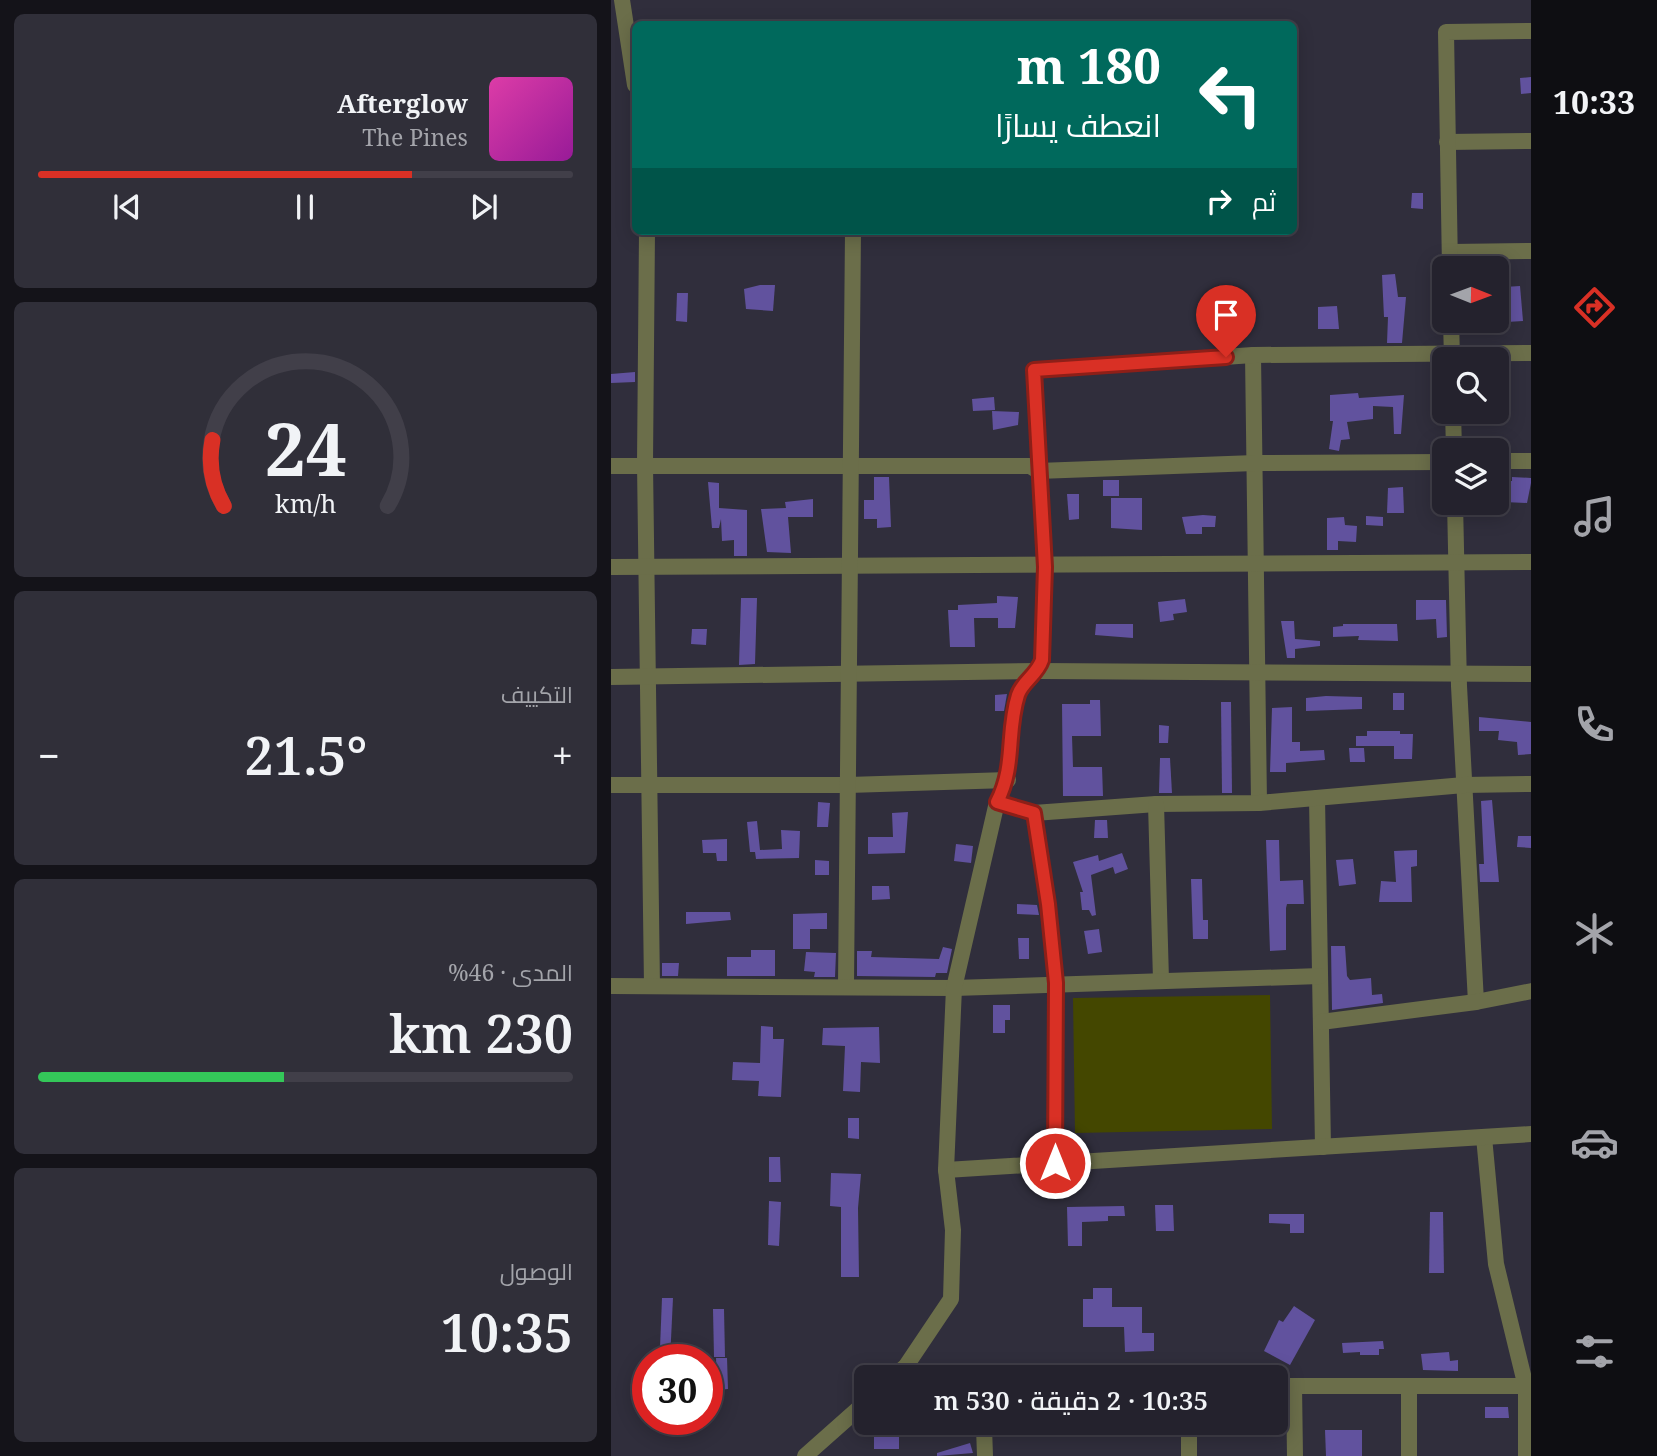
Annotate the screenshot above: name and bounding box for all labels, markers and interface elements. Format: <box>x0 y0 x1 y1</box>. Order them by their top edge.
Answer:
text: 180 m <box>1017 32 1161 98</box>
icon: left <box>1185 49 1276 140</box>
text: 10:33 <box>1553 80 1635 123</box>
text: Afterglow <box>337 85 468 121</box>
text: انعطف يسارًا <box>995 103 1161 146</box>
text: The Pines <box>362 121 468 153</box>
icon: right <box>1200 182 1238 220</box>
text: ثم <box>1252 183 1276 219</box>
icon: previous <box>108 188 146 226</box>
icon: pause <box>286 188 324 226</box>
icon: next <box>465 188 503 226</box>
north arrow <box>1432 256 1509 332</box>
map controls <box>1432 256 1509 515</box>
icon: directions <box>1570 283 1619 332</box>
pin <box>1196 285 1256 357</box>
icon: arrive <box>1207 296 1245 334</box>
button: search <box>1432 347 1509 424</box>
text: 24 <box>264 398 347 497</box>
button: layers <box>1432 438 1509 515</box>
text: km/h <box>275 485 336 519</box>
icon: music <box>1570 492 1619 541</box>
text: التكييف <box>501 678 573 710</box>
icon: phone <box>1570 700 1619 749</box>
text: 21.5° <box>244 719 367 790</box>
text: − <box>38 729 60 781</box>
text: + <box>552 729 573 781</box>
icon: climate <box>1570 909 1619 958</box>
text: المدى · 46% <box>448 956 573 988</box>
text: 230 km <box>389 997 573 1068</box>
icon: car <box>1570 1118 1619 1167</box>
position arrow <box>1018 1126 1092 1200</box>
text: الوصول <box>500 1255 573 1287</box>
text: 10:35 <box>440 1296 573 1367</box>
icon: filters <box>1570 1327 1619 1376</box>
speed limit sign: 30 <box>632 1344 723 1435</box>
text: 10:35 · 2 دقيقة · 530 m <box>934 1382 1208 1418</box>

